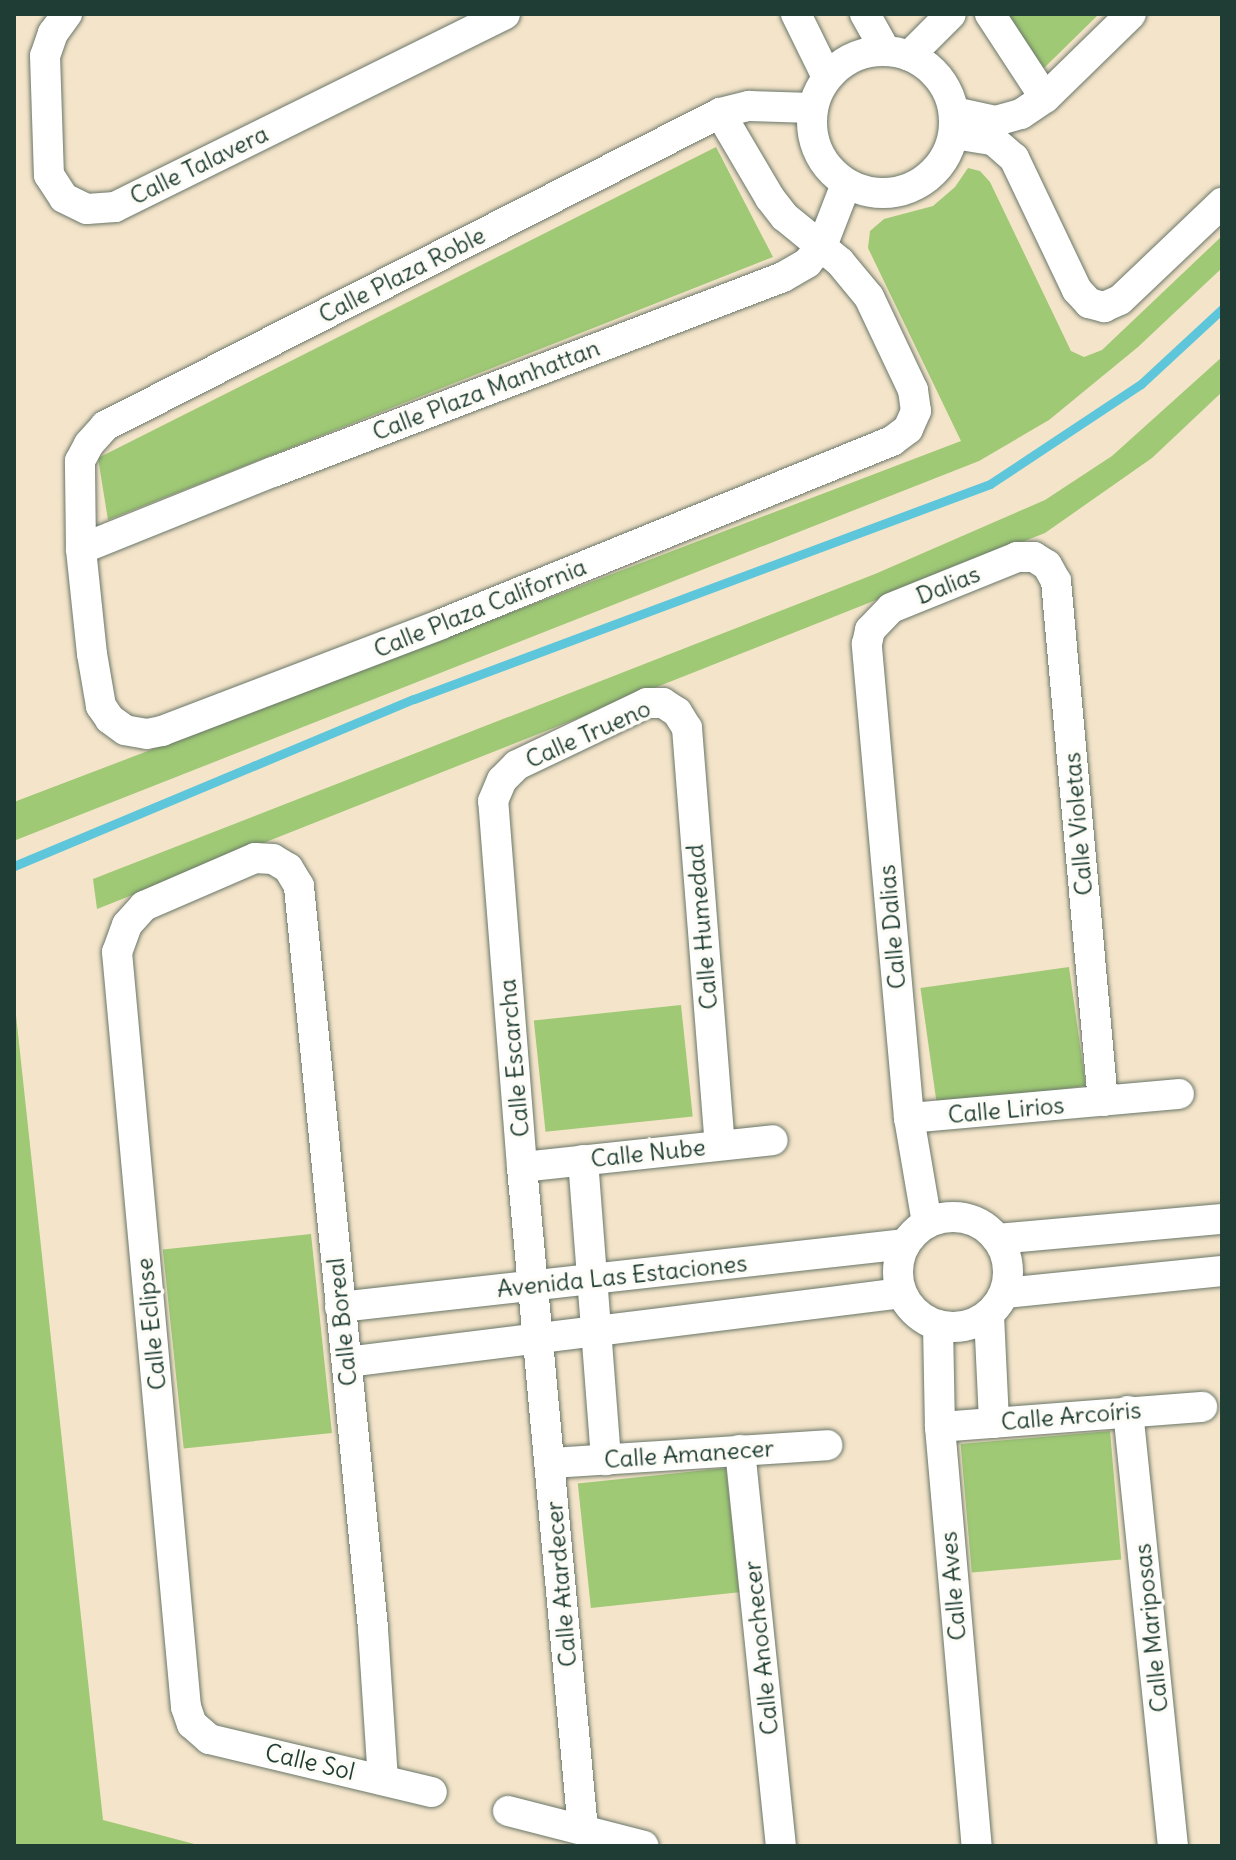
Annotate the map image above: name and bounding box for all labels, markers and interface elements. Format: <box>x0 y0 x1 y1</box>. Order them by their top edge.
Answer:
street label: Calle Talavera <box>125 119 273 211</box>
street label: Calle Plaza Roble <box>314 221 490 329</box>
street label: Calle Plaza Manhattan <box>368 333 604 447</box>
street label: Calle Plaza California <box>369 552 591 664</box>
street label: Dalias <box>912 559 984 611</box>
street label: Calle Trueno <box>521 694 655 774</box>
street label: Calle Violetas <box>1057 751 1099 897</box>
street label: Calle Humedad <box>680 843 724 1011</box>
street label: Calle Dalias <box>872 864 912 990</box>
street label: Calle Escarcha <box>493 978 535 1138</box>
street label: Calle Lirios <box>947 1091 1065 1129</box>
street label: Calle Nube <box>589 1133 707 1173</box>
street label: Avenida Las Estaciones <box>495 1249 749 1303</box>
street label: Calle Eclipse <box>130 1256 172 1392</box>
street label: Calle Boreal <box>321 1256 363 1388</box>
street label: Calle Arcoíris <box>1000 1396 1142 1436</box>
street label: Calle Amanecer <box>603 1434 775 1474</box>
street label: Calle Atardecer <box>539 1500 583 1668</box>
street label: Calle Aves <box>934 1530 972 1642</box>
street label: Calle Mariposas <box>1128 1542 1174 1714</box>
street label: Calle Anochecer <box>738 1559 784 1737</box>
street label: Calle Sol <box>262 1738 358 1786</box>

